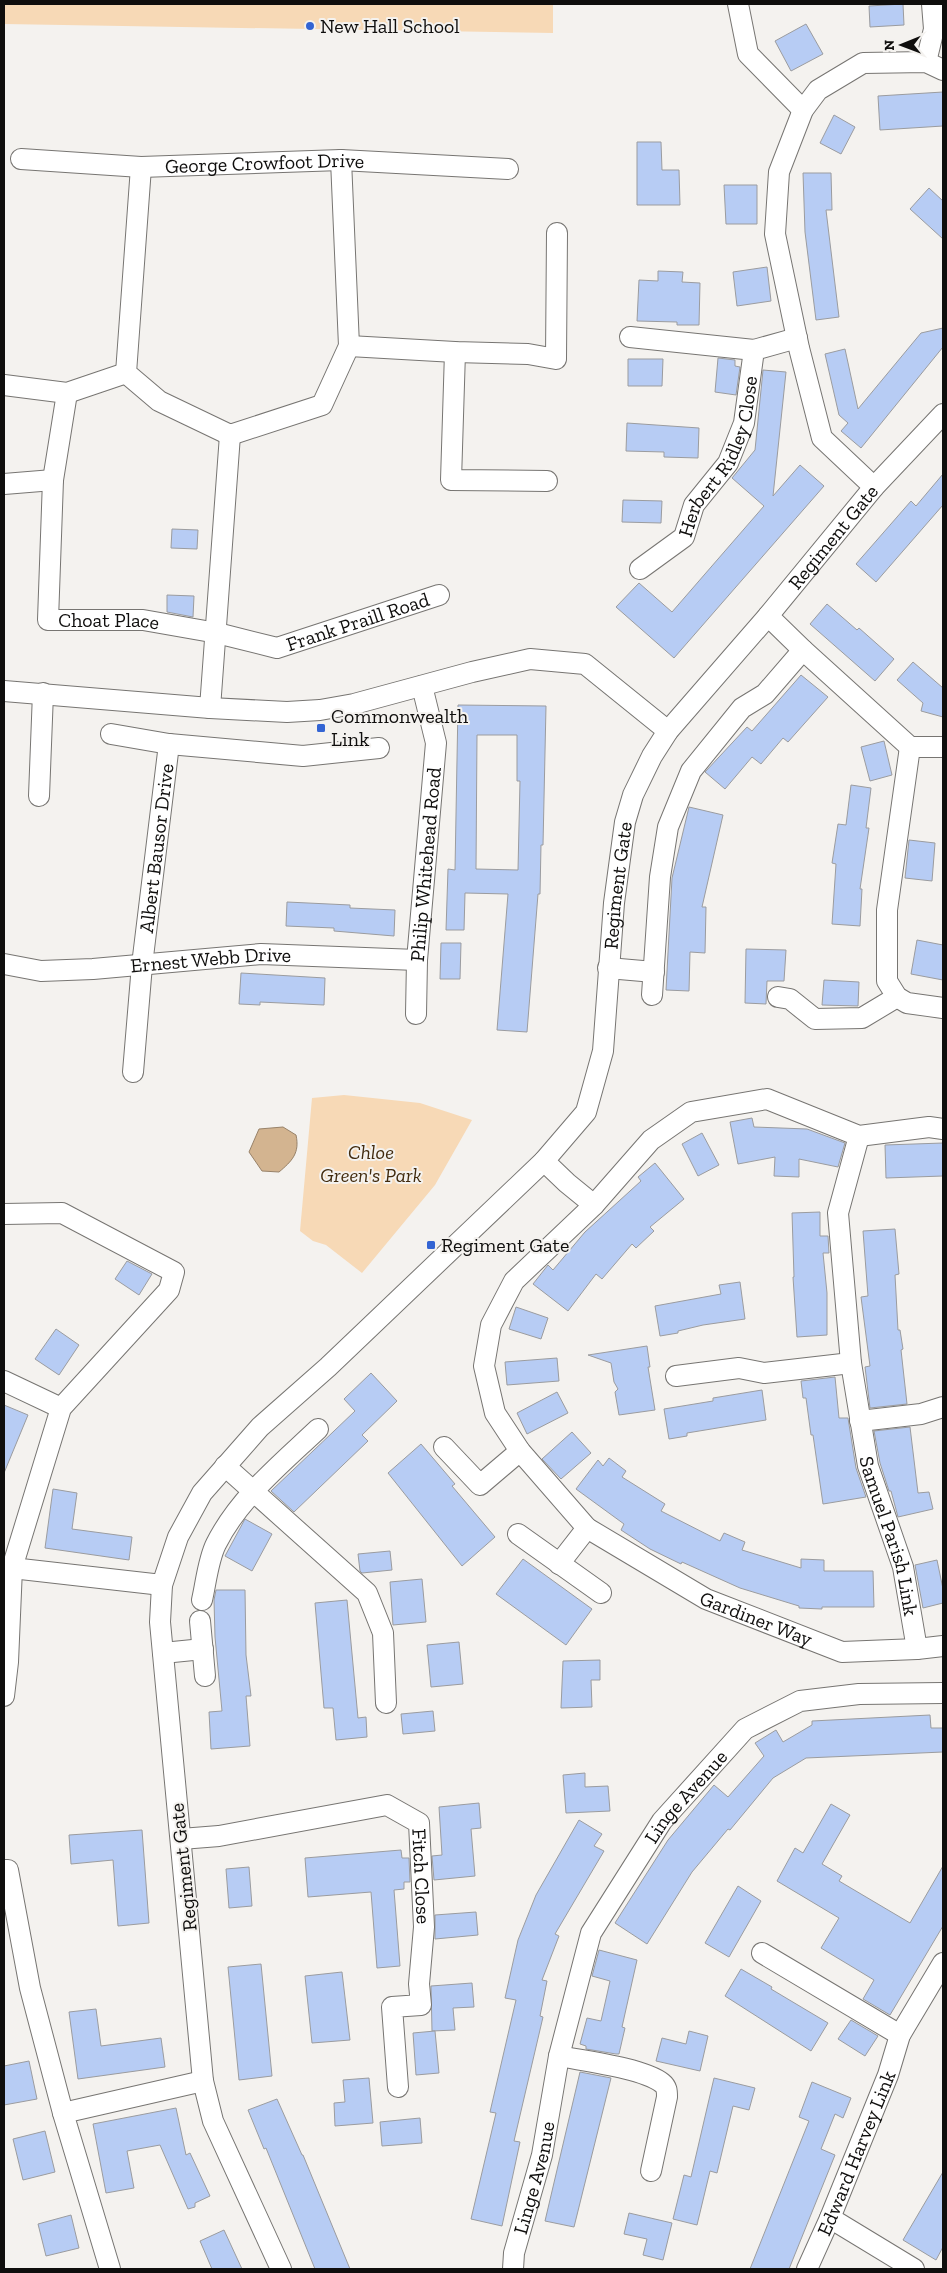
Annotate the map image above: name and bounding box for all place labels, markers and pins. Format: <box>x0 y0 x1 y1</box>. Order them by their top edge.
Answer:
place label: New Hall School <box>320 14 460 38</box>
marker: New Hall School <box>304 20 316 32</box>
place label: Commonwealth Link <box>331 704 469 751</box>
marker: Commonwealth Link <box>315 722 327 734</box>
place label: Regiment Gate <box>441 1233 569 1257</box>
marker: Regiment Gate <box>425 1239 437 1251</box>

